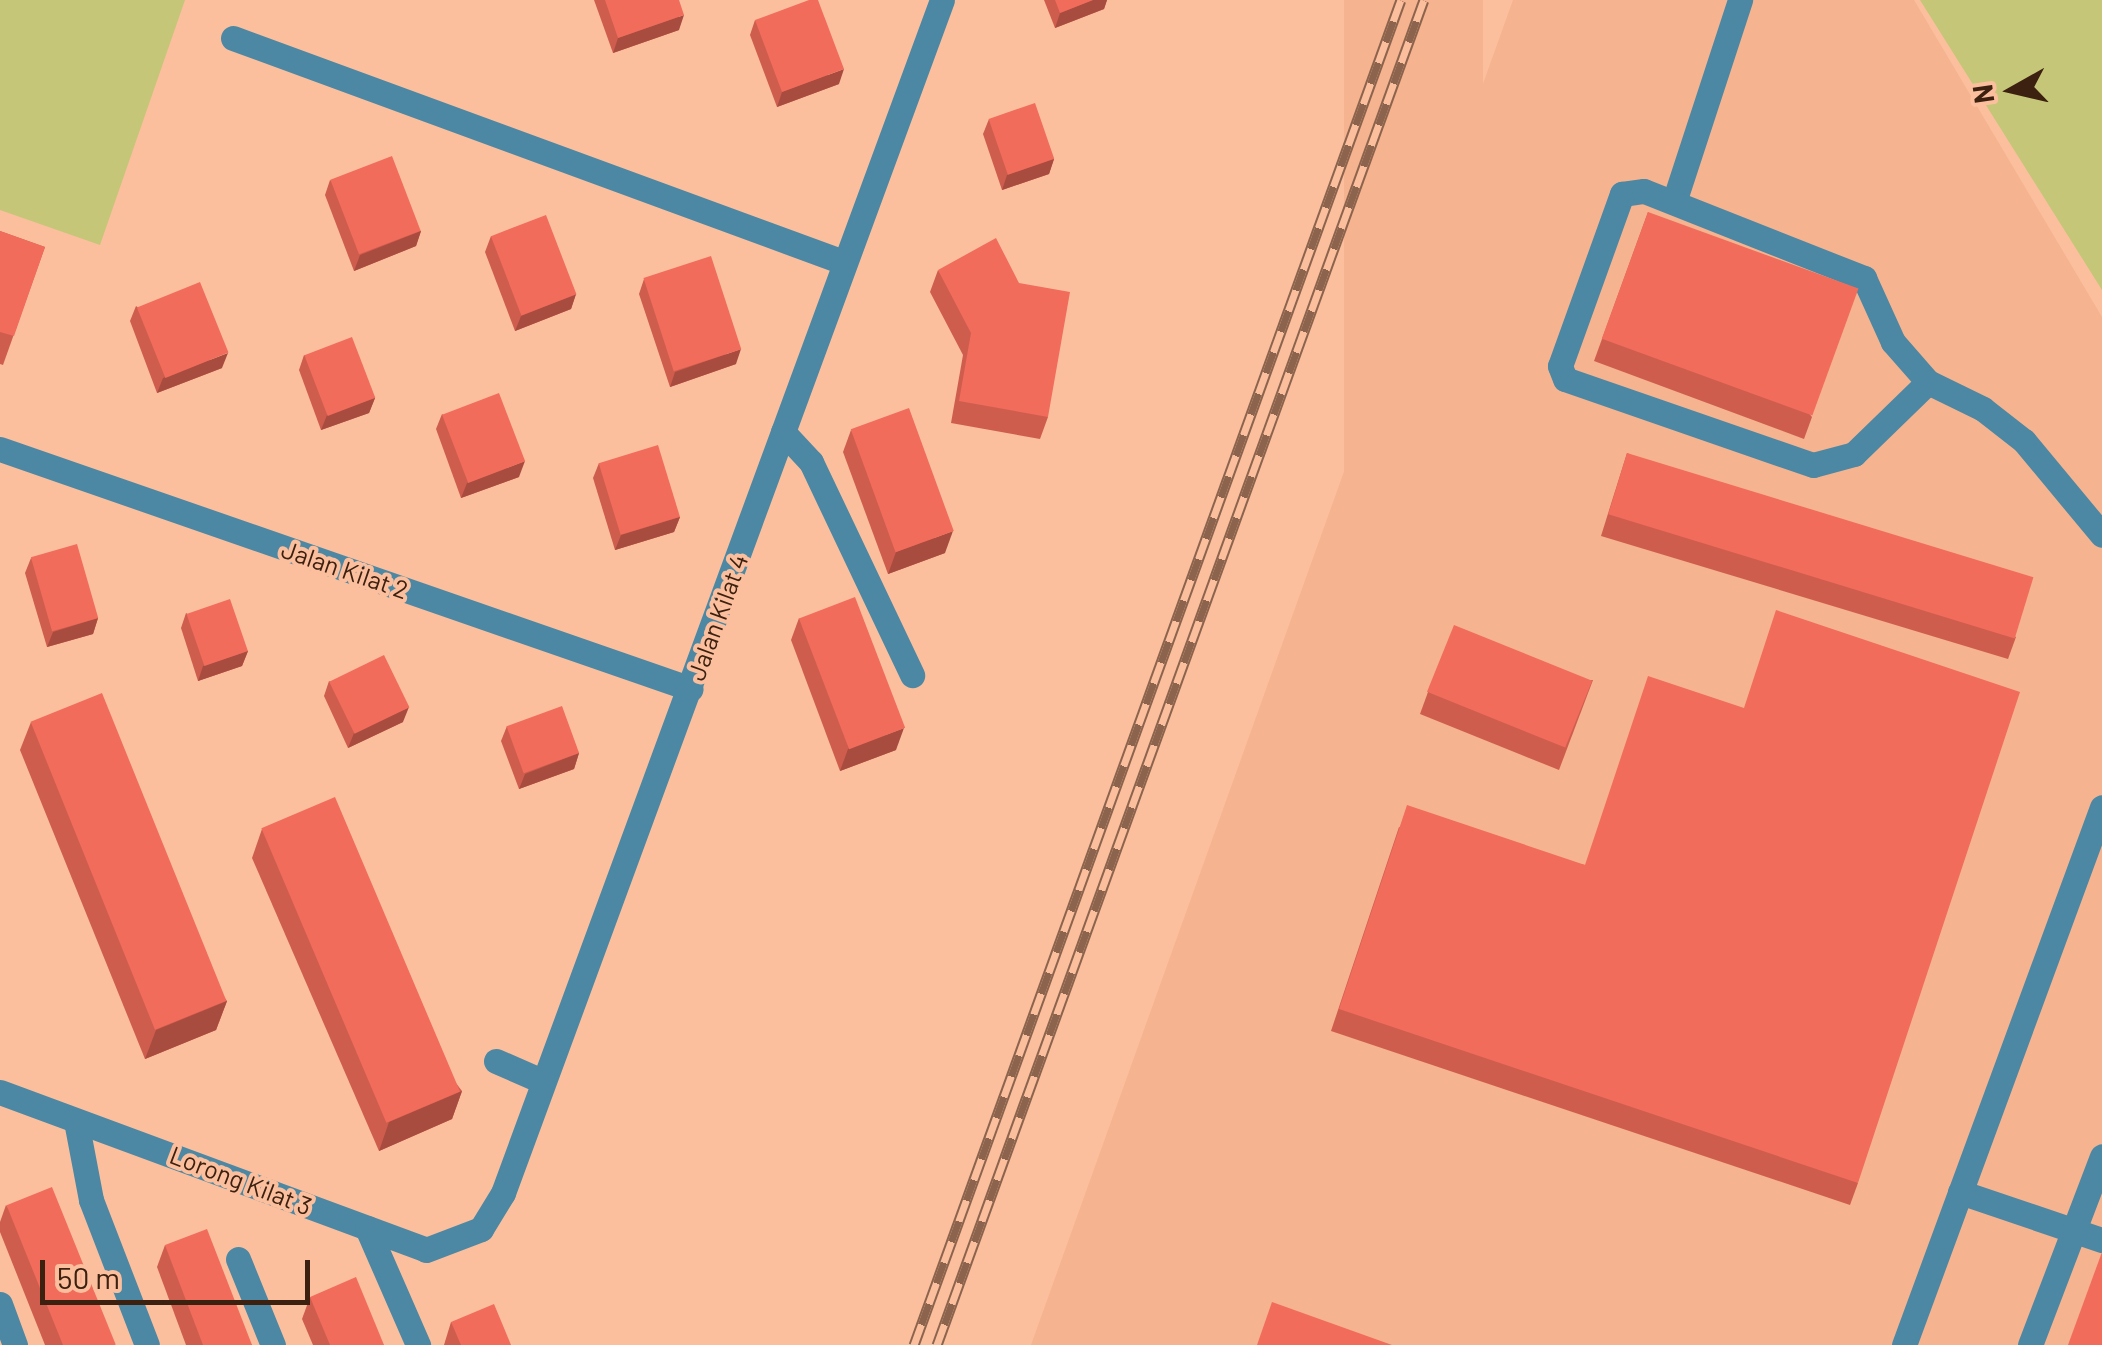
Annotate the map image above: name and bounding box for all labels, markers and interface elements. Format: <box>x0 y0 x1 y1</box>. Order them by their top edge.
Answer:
north arrow <box>1962 40 2062 140</box>
text: N <box>1964 83 2000 106</box>
street label: Jalan Kilat 2 <box>278 533 412 605</box>
street label: Jalan Kilat 4 <box>680 550 754 684</box>
street label: Lorong Kilat 3 <box>166 1139 316 1221</box>
scale bar <box>45 1240 315 1302</box>
text: 50 m <box>57 1259 120 1295</box>

